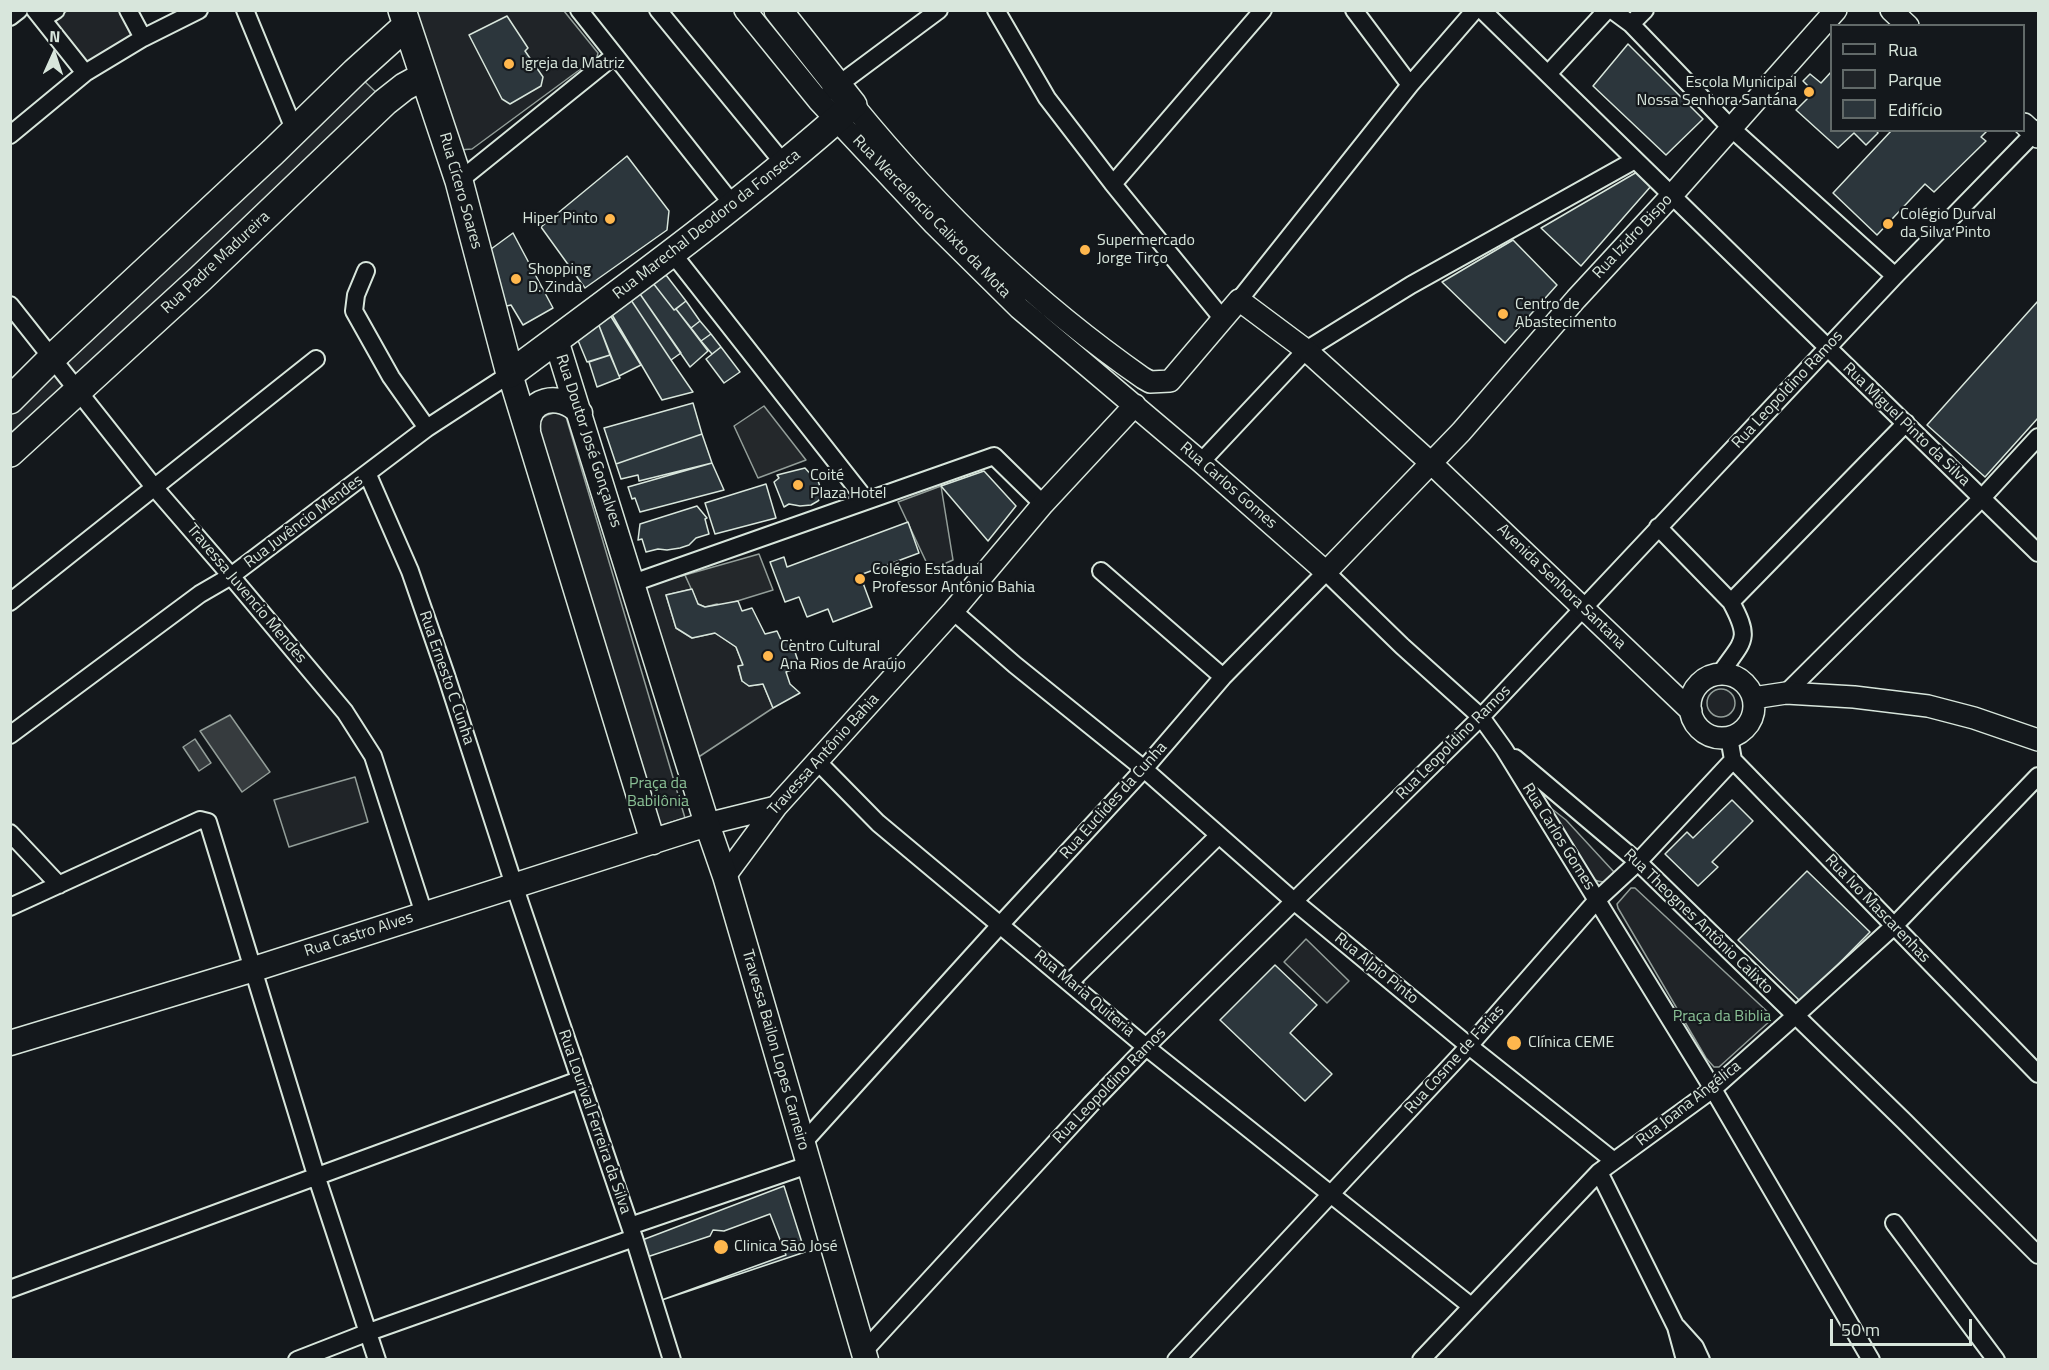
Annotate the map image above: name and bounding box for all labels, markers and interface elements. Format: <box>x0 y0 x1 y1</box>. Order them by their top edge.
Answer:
north arrow <box>24 24 84 84</box>
text: N <box>49 24 61 48</box>
legend <box>1830 24 2025 132</box>
text: Rua <box>1888 36 1918 63</box>
place label: Igreja da Matriz <box>521 54 625 74</box>
marker: Igreja da Matriz <box>502 57 516 71</box>
text: Parque <box>1888 66 1942 93</box>
place label: Escola Municipal Nossa Senhora Santana <box>1636 73 1797 111</box>
marker: Escola Municipal Nossa Senhora Santana <box>1802 85 1816 99</box>
text: Edifício <box>1888 96 1942 123</box>
street label: Rua Cícero Soares <box>434 130 486 252</box>
street label: Rua Wercelencio Calixto da Mota <box>848 132 1014 302</box>
street label: Rua Marechal Deodoro da Fonseca <box>610 146 804 304</box>
street label: Rua Izidro Bispo <box>1589 191 1677 283</box>
place label: Colégio Durval da Silva Pinto <box>1900 205 1996 243</box>
street label: Rua Padre Madureira <box>158 208 274 318</box>
place label: Hiper Pinto <box>523 209 598 229</box>
marker: Hiper Pinto <box>603 212 617 226</box>
marker: Colégio Durval da Silva Pinto <box>1881 217 1895 231</box>
place label: Supermercado Jorge Tirço <box>1097 231 1195 269</box>
marker: Supermercado Jorge Tirço <box>1078 243 1092 257</box>
place label: Shopping D. Zinda <box>528 260 591 298</box>
marker: Shopping D. Zinda <box>509 272 523 286</box>
place label: Centro de Abastecimento <box>1515 295 1617 333</box>
marker: Centro de Abastecimento <box>1496 307 1510 321</box>
street label: Rua Leopoldino Ramos <box>1728 327 1848 453</box>
street label: Rua Doutor José Gonçalves <box>551 352 625 530</box>
street label: Rua Miguel Pinto da Silva <box>1838 359 1974 491</box>
street label: Rua Carlos Gomes <box>1176 439 1280 533</box>
place label: Coité Plaza Hotel <box>810 466 887 504</box>
street label: Rua Juvêncio Mendes <box>241 471 367 573</box>
marker: Coité Plaza Hotel <box>791 478 805 492</box>
street label: Travessa Juvencio Mendes <box>182 520 310 668</box>
street label: Avenida Senhora Santana <box>1493 520 1629 654</box>
place label: Colégio Estadual Professor Antônio Bahia <box>872 560 1035 598</box>
marker: Colégio Estadual Professor Antônio Bahia <box>853 572 867 586</box>
street label: Rua Ernesto C Cunha <box>414 609 478 747</box>
place label: Centro Cultural Ana Rios de Araújo <box>780 637 906 675</box>
marker: Centro Cultural Ana Rios de Araújo <box>761 649 775 663</box>
street label: Rua Leopoldino Ramos <box>1393 682 1515 804</box>
street label: Travessa Antônio Bahia <box>764 690 884 820</box>
street label: Rua Euclides da Cunha <box>1056 738 1172 864</box>
park label: Praça da Babilônia <box>627 774 689 812</box>
street label: Rua Carlos Gomes <box>1517 780 1599 894</box>
street label: Rua Theognes Antônio Calixto <box>1619 845 1777 999</box>
street label: Rua Ivo Mascarenhas <box>1820 851 1934 967</box>
street label: Rua Castro Alves <box>302 908 416 962</box>
street label: Rua Alpio Pinto <box>1330 929 1422 1009</box>
street label: Rua Maria Quiteria <box>1030 946 1138 1042</box>
street label: Travessa Bailon Lopes Carneiro <box>737 947 813 1153</box>
street label: Rua Cosme de Farias <box>1401 1002 1509 1118</box>
park label: Praça da Biblia <box>1673 1007 1771 1027</box>
street label: Rua Leopoldino Ramos <box>1050 1024 1170 1148</box>
street label: Rua Lourival Ferreira da Silva <box>553 1027 635 1217</box>
place label: Clínica CEME <box>1528 1033 1614 1053</box>
marker: Clínica CEME <box>1505 1034 1523 1052</box>
street label: Rua Joana Angélica <box>1633 1057 1745 1151</box>
place label: Clinica São José <box>734 1237 838 1257</box>
marker: Clinica São José <box>712 1238 730 1256</box>
scale bar <box>1833 1307 1976 1345</box>
text: 50 m <box>1841 1316 1880 1343</box>

